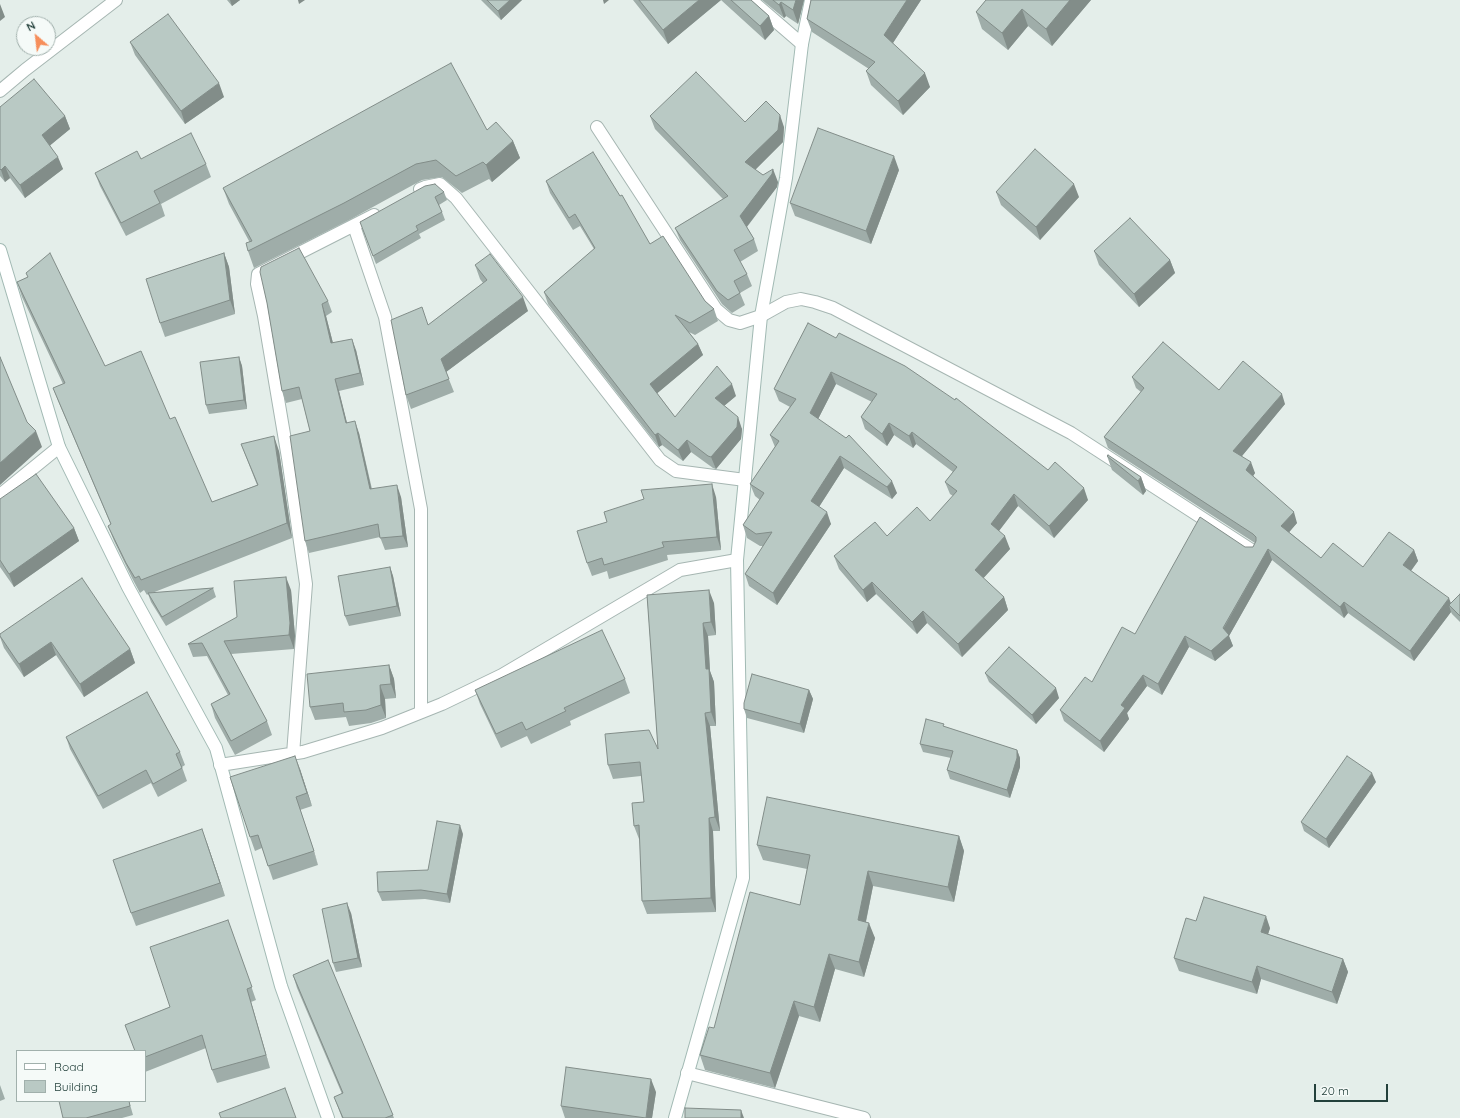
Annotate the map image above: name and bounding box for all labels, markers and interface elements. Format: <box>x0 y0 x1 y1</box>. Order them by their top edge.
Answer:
north arrow <box>16 16 56 56</box>
text: N <box>24 18 38 34</box>
legend <box>16 1050 146 1102</box>
text: Road <box>54 1059 84 1074</box>
scale bar <box>1316 1076 1390 1102</box>
text: Building <box>54 1079 98 1094</box>
text: 20 m <box>1321 1083 1349 1098</box>

